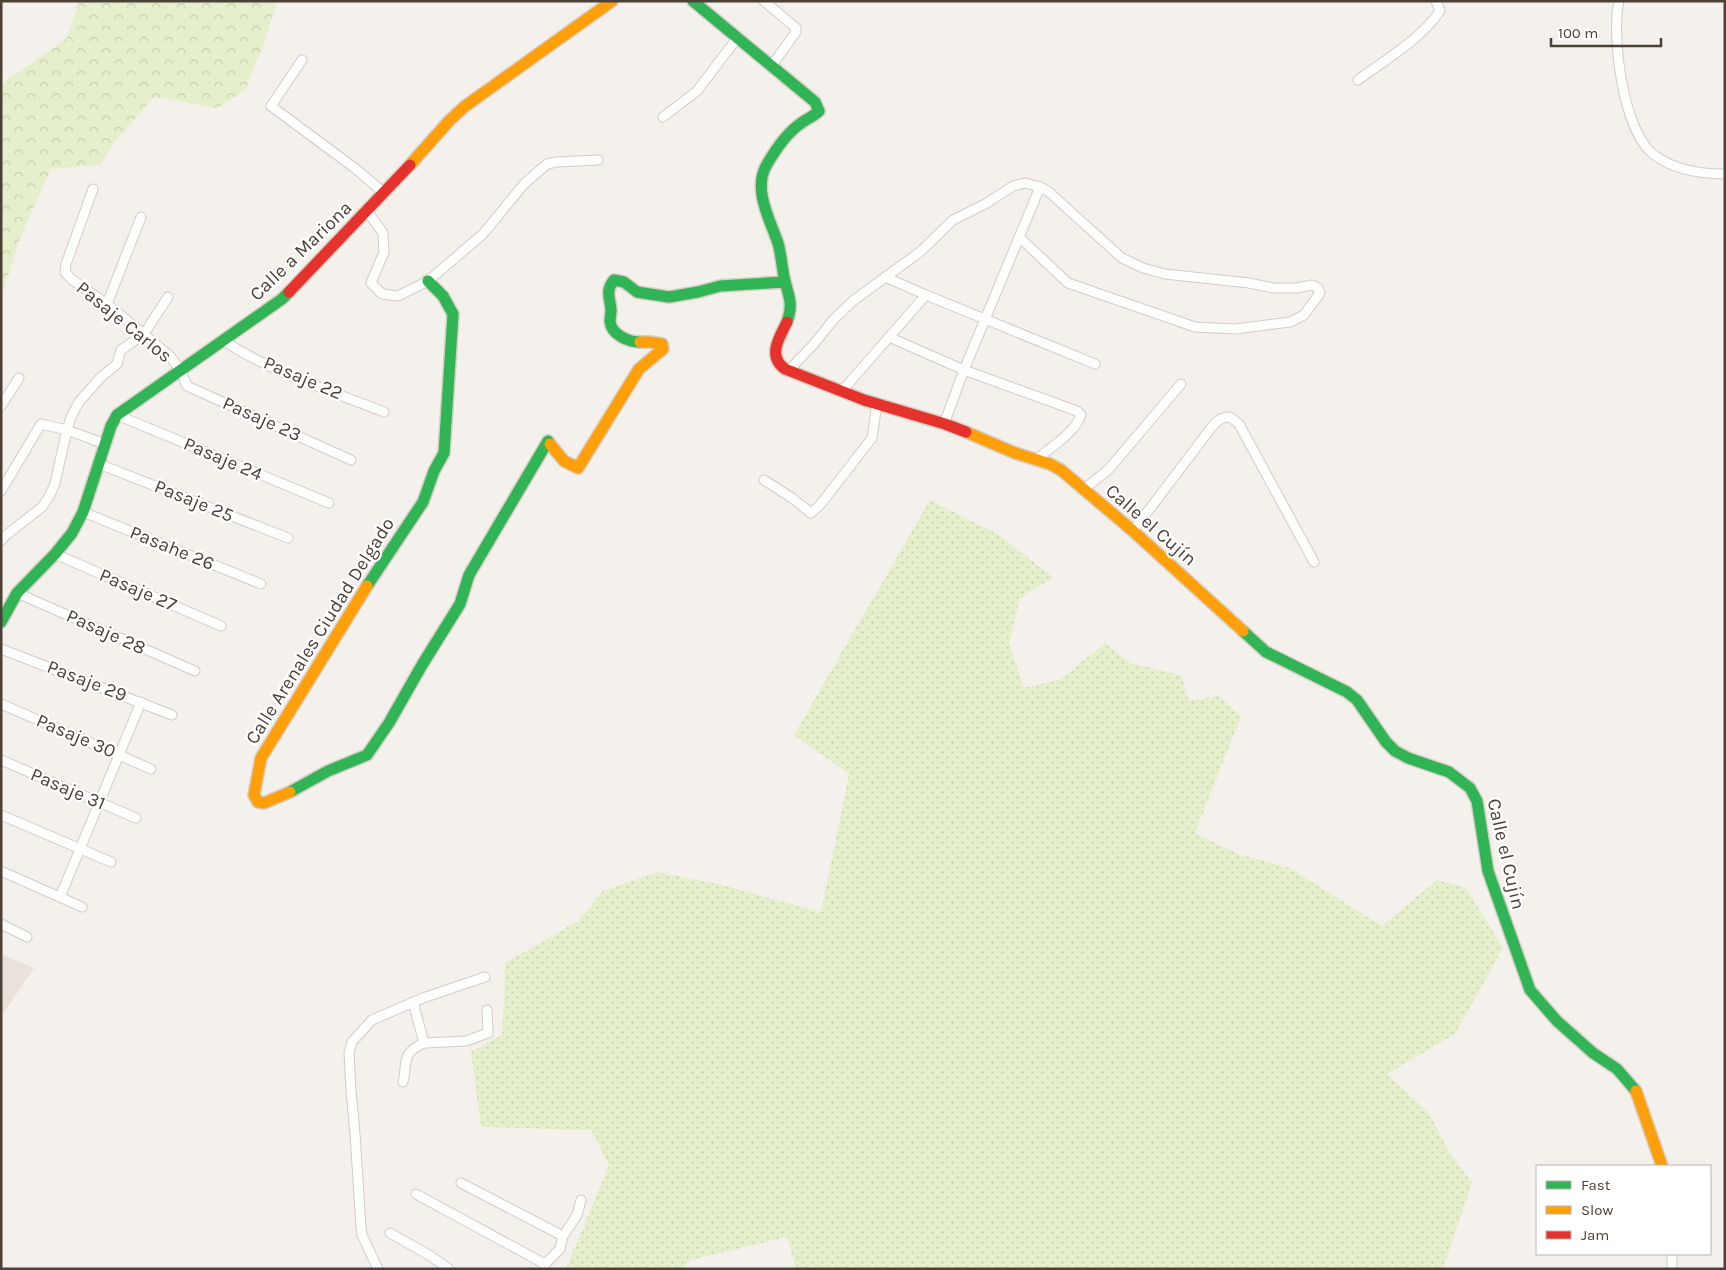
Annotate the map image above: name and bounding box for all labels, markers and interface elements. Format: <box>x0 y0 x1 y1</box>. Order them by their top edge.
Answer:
scale bar <box>1551 15 1661 47</box>
text: 100 m <box>1558 24 1598 42</box>
street label: Calle a Mariona <box>245 197 357 305</box>
street label: Pasaje Carlos <box>72 277 176 367</box>
street label: Pasaje 22 <box>260 352 346 404</box>
street label: Pasaje 23 <box>219 392 305 446</box>
street label: Pasaje 24 <box>180 433 266 486</box>
street label: Pasaje 25 <box>151 475 237 527</box>
street label: Calle el Cujín <box>1101 480 1201 570</box>
street label: Calle Arenales Ciudad Delgado <box>241 514 399 748</box>
street label: Pasahe 26 <box>127 521 217 575</box>
street label: Pasaje 27 <box>96 564 180 616</box>
street label: Pasaje 28 <box>63 605 149 659</box>
street label: Pasaje 29 <box>44 656 130 706</box>
street label: Pasaje 30 <box>33 709 119 763</box>
street label: Pasaje 31 <box>27 763 109 815</box>
street label: Calle el Cujín <box>1483 797 1529 911</box>
legend <box>1536 1165 1711 1255</box>
text: Fast <box>1581 1176 1611 1194</box>
text: Slow <box>1581 1201 1613 1219</box>
text: Jam <box>1581 1226 1609 1244</box>

